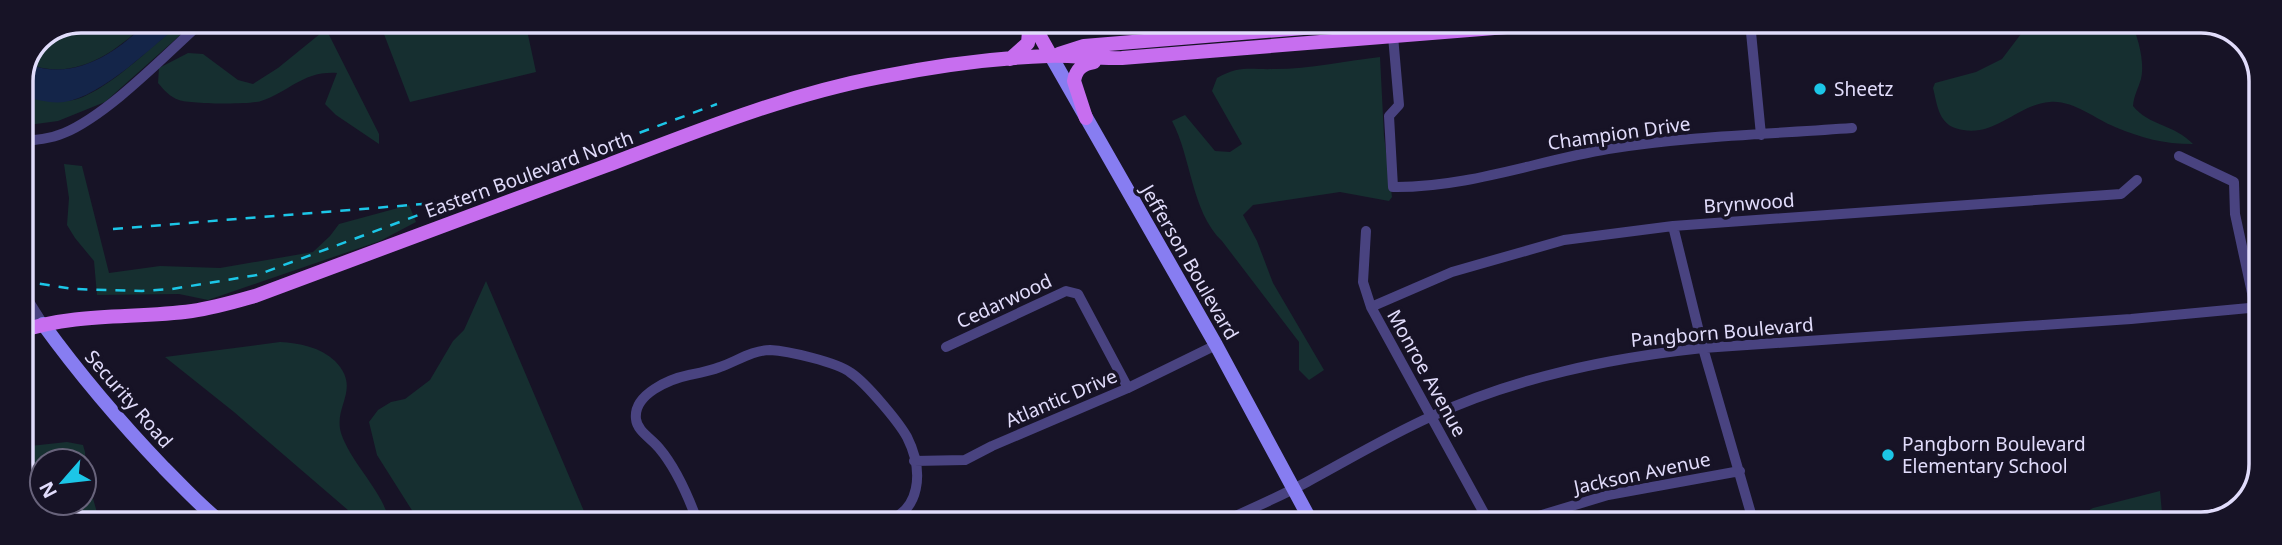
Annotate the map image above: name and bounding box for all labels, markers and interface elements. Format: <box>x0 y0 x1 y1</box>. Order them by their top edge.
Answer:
place label: Sheetz <box>1834 76 1893 102</box>
marker: Sheetz <box>1812 81 1828 97</box>
street label: Champion Drive <box>1546 110 1692 156</box>
street label: Eastern Boulevard North <box>421 124 637 224</box>
street label: Jefferson Boulevard <box>1134 178 1245 344</box>
street label: Brynwood <box>1703 187 1795 219</box>
street label: Cedarwood <box>952 268 1056 334</box>
street label: Monroe Avenue <box>1381 305 1473 441</box>
street label: Pangborn Boulevard <box>1629 311 1815 353</box>
street label: Security Road <box>79 344 179 454</box>
street label: Atlantic Drive <box>1001 363 1121 433</box>
place label: Pangborn Boulevard Elementary School <box>1902 431 2086 479</box>
street label: Jackson Avenue <box>1569 446 1713 501</box>
north arrow <box>28 447 98 517</box>
marker: Pangborn Boulevard Elementary School <box>1880 447 1896 463</box>
text: N <box>33 477 63 503</box>

